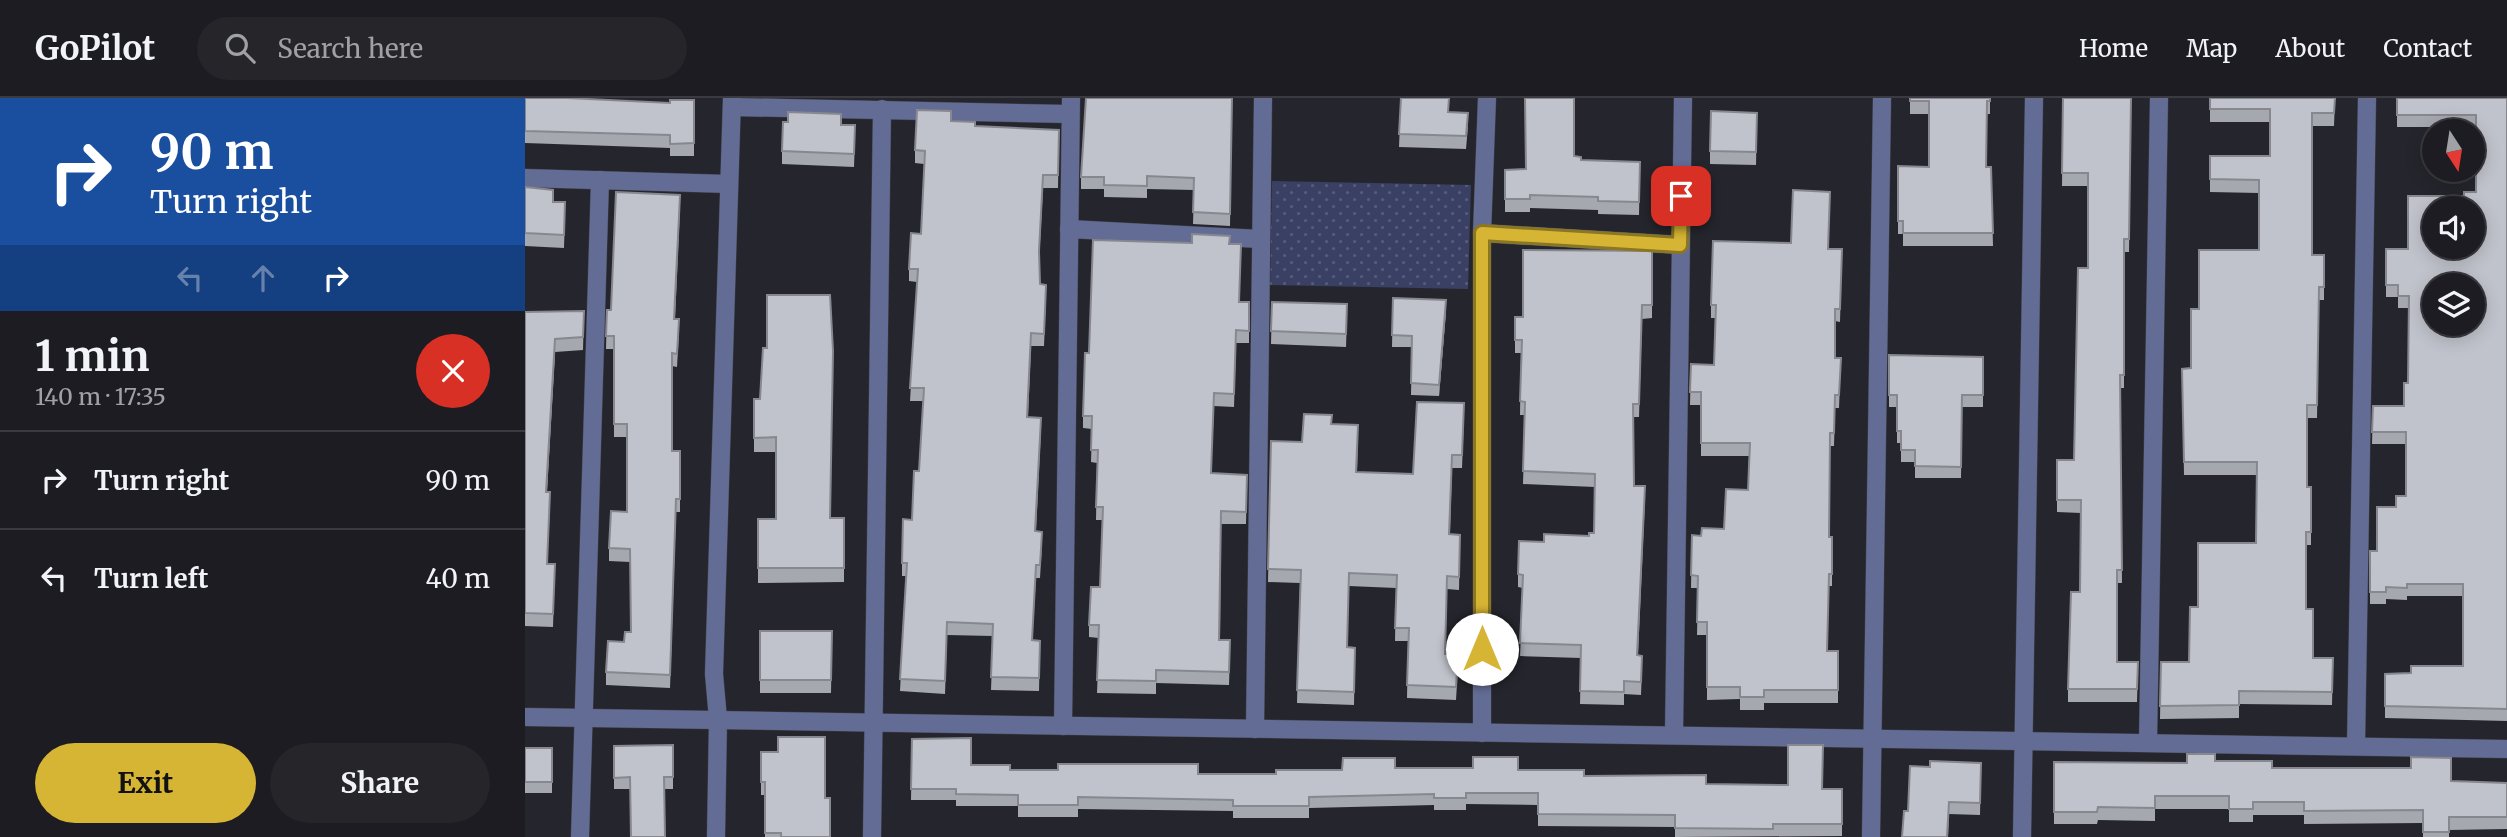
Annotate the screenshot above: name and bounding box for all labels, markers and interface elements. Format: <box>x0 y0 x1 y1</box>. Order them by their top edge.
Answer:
search box <box>197 17 687 80</box>
text: GoPilot <box>35 28 155 69</box>
icon: search <box>221 29 259 67</box>
text: Search here <box>277 32 423 65</box>
text: Home <box>2079 33 2148 64</box>
text: Map <box>2186 33 2237 64</box>
text: About <box>2275 33 2345 64</box>
text: Contact <box>2383 33 2472 64</box>
north arrow <box>2422 119 2485 182</box>
map controls <box>2422 119 2485 336</box>
text: 90 m <box>150 121 274 182</box>
icon: right <box>35 126 126 217</box>
pin <box>1651 166 1711 226</box>
icon: arrive <box>1662 177 1700 215</box>
text: Turn right <box>150 182 312 222</box>
button: sound <box>2422 196 2485 259</box>
icon: left <box>171 259 209 297</box>
icon: ahead <box>244 259 282 297</box>
icon: right <box>317 259 355 297</box>
button: layers <box>2422 273 2485 336</box>
text: 1 min <box>35 330 149 382</box>
button: close <box>416 334 490 408</box>
text: 140 m · 17:35 <box>35 382 166 411</box>
icon: right <box>35 461 73 499</box>
text: Turn right <box>94 464 229 497</box>
text: 90 m <box>426 464 490 497</box>
icon: left <box>35 559 73 597</box>
text: Turn left <box>94 562 208 595</box>
text: 40 m <box>426 562 490 595</box>
position arrow <box>1445 612 1519 686</box>
button: Exit <box>35 743 256 823</box>
button: Share <box>270 743 490 823</box>

